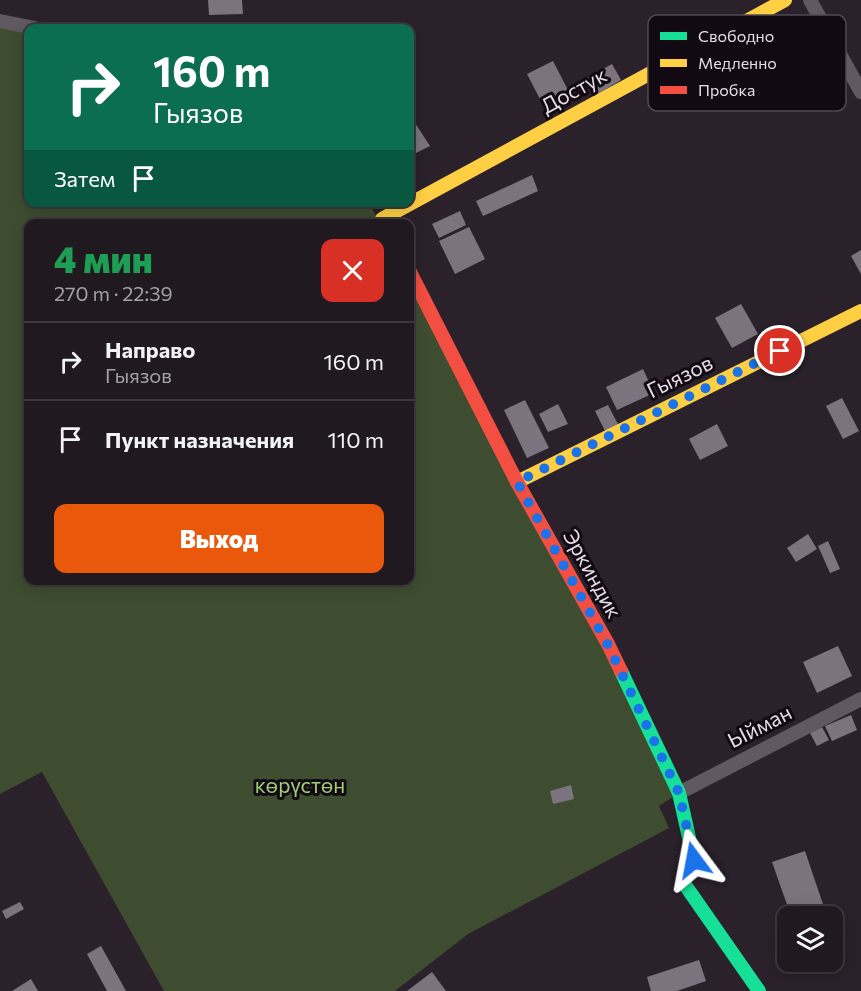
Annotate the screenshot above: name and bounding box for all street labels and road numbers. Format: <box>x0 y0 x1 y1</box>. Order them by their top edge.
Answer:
street label: Достук <box>536 61 611 118</box>
street label: Гыязов <box>642 349 716 402</box>
street label: Эркиндик <box>559 525 628 622</box>
street label: Ыйман <box>723 699 796 752</box>

